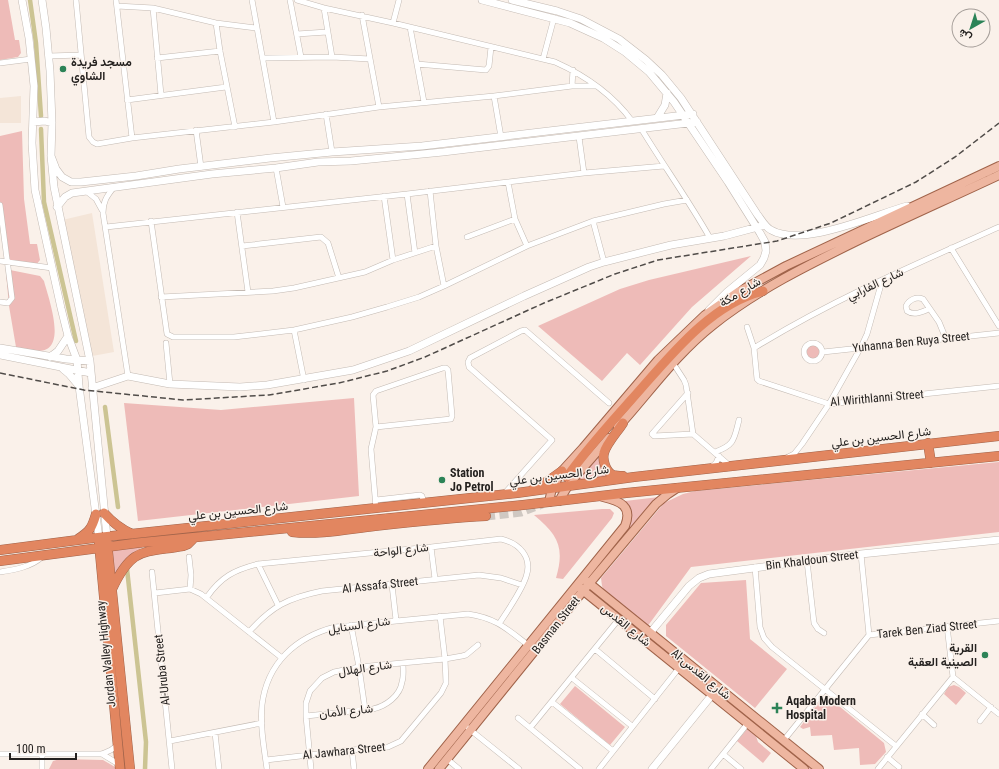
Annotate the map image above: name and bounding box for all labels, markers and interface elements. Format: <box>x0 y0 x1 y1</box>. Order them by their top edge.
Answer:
north arrow <box>951 8 991 48</box>
text: ش <box>956 26 974 45</box>
place label: مسجد فريدة الشاوي <box>71 55 132 86</box>
marker: مسجد فريدة الشاوي <box>58 64 68 74</box>
street label: شارع الفارابي <box>845 265 907 306</box>
street label: شارع مكة <box>717 274 764 311</box>
street label: Yuhanna Ben Ruya Street <box>852 329 971 355</box>
street label: Al Wirithlanni Street <box>830 387 925 409</box>
street label: شارع الحسين بن علي <box>830 424 932 453</box>
street label: شارع الحسين بن علي <box>508 462 610 491</box>
place label: Station Jo Petrol <box>450 466 494 494</box>
marker: Station Jo Petrol <box>437 475 447 485</box>
street label: شارع الحسين بن علي <box>187 499 289 526</box>
street label: شارع الواحة <box>373 540 430 562</box>
street label: Bin Khaldoun Street <box>765 547 860 573</box>
street label: Al Assafa Street <box>341 574 419 596</box>
street label: Basman Street <box>529 593 583 657</box>
street label: Jordan Valley Highway <box>93 600 119 708</box>
street label: شارع القدس <box>597 601 654 651</box>
street label: شارع السنايل <box>327 614 391 638</box>
street label: Tarek Ben Ziad Street <box>876 617 978 641</box>
street label: Al-Uruba Street <box>151 633 173 706</box>
place label: القرية الصينية العقبة <box>908 641 977 669</box>
street label: Al-شارع القدس <box>667 646 734 704</box>
marker: القرية الصينية العقبة <box>980 650 990 660</box>
street label: شارع الهلال <box>337 657 393 681</box>
place label: Aqaba Modern Hospital <box>786 694 856 722</box>
street label: شارع الأمان <box>318 701 374 723</box>
marker: Aqaba Modern Hospital <box>771 702 783 714</box>
scale bar <box>10 735 76 761</box>
street label: Al Jawhara Street <box>302 740 387 762</box>
text: 100 m <box>16 742 46 756</box>

